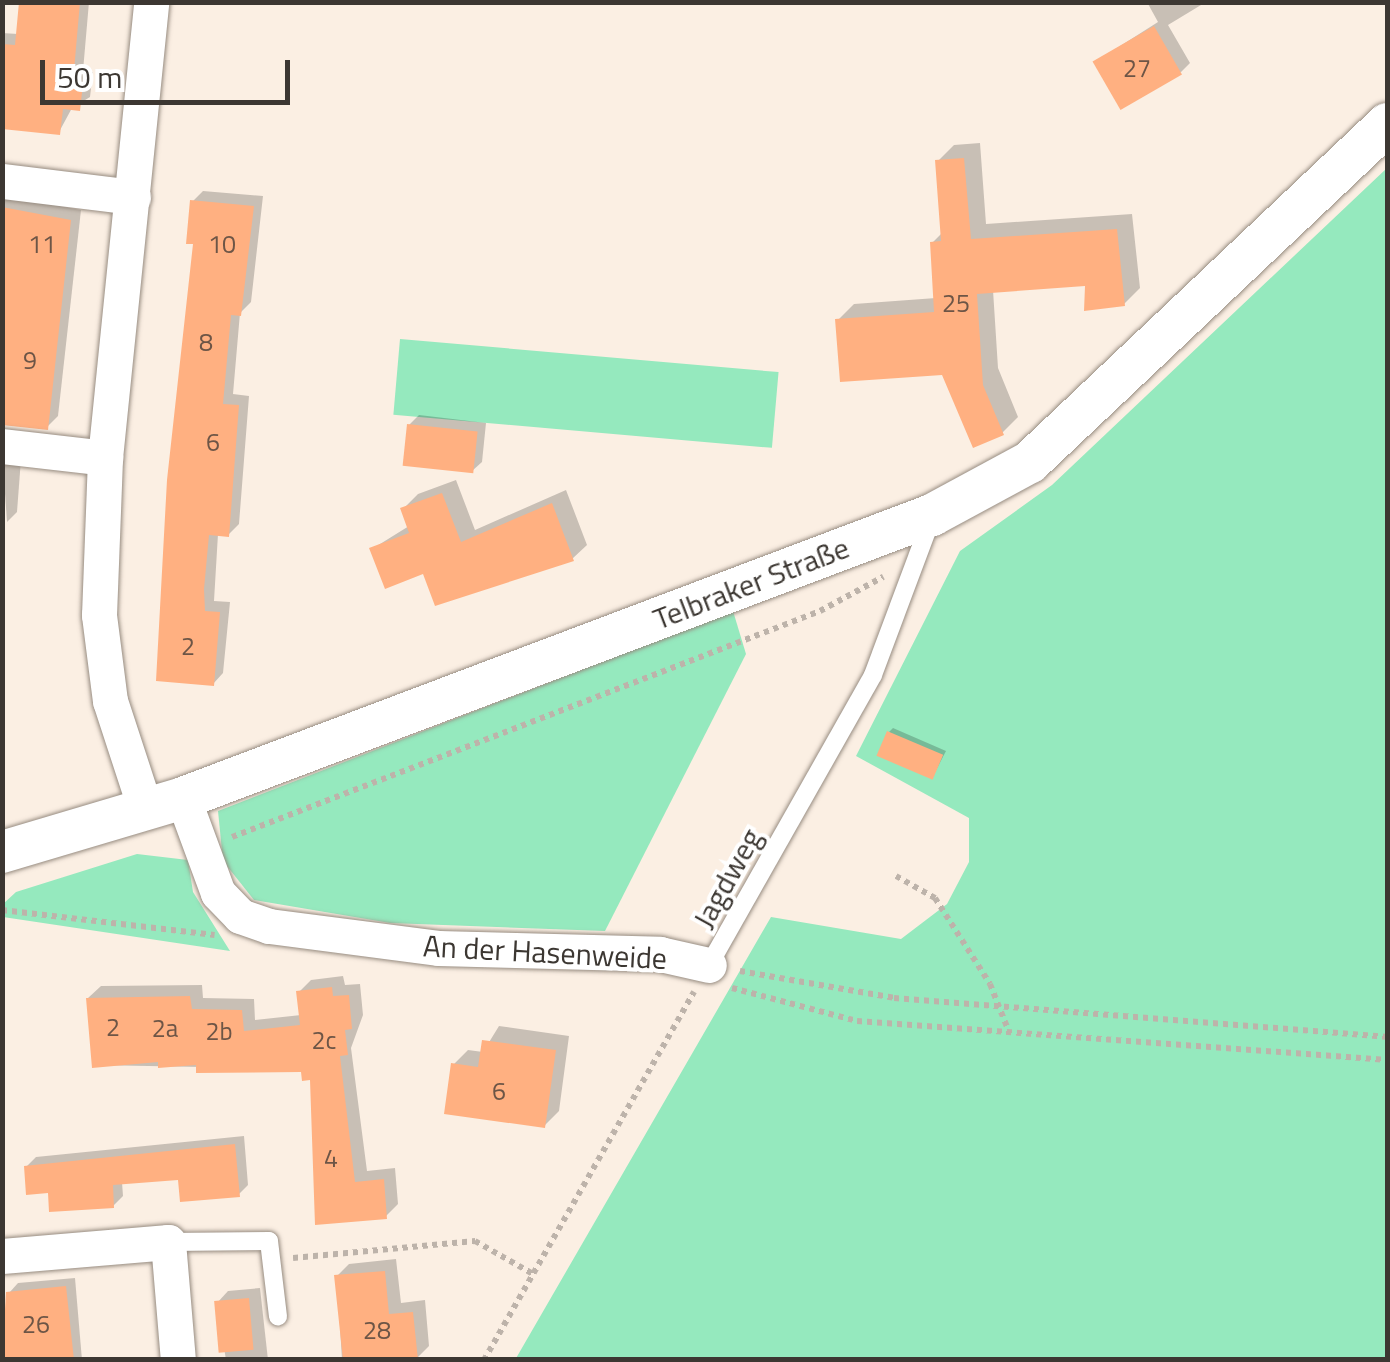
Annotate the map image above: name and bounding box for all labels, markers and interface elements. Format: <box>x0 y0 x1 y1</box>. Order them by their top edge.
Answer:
scale bar <box>45 40 295 102</box>
house number: 27 <box>1123 53 1151 83</box>
text: 50 m <box>57 54 122 100</box>
house number: 11 <box>28 229 56 259</box>
house number: 10 <box>208 229 236 259</box>
house number: 25 <box>942 288 970 318</box>
house number: 8 <box>199 327 213 357</box>
house number: 9 <box>23 345 37 375</box>
house number: 6 <box>206 427 220 457</box>
street label: Telbraker Straße <box>648 529 854 637</box>
house number: 2 <box>181 631 195 661</box>
street label: Jagdweg <box>685 822 769 934</box>
street label: An der Hasenweide <box>422 928 668 976</box>
house number: 2 <box>106 1012 120 1042</box>
house number: 2a <box>152 1013 178 1043</box>
house number: 2b <box>205 1016 233 1046</box>
house number: 2c <box>312 1025 336 1055</box>
house number: 6 <box>492 1076 506 1106</box>
house number: 4 <box>324 1143 338 1173</box>
house number: 26 <box>22 1309 50 1339</box>
house number: 28 <box>363 1315 391 1345</box>

